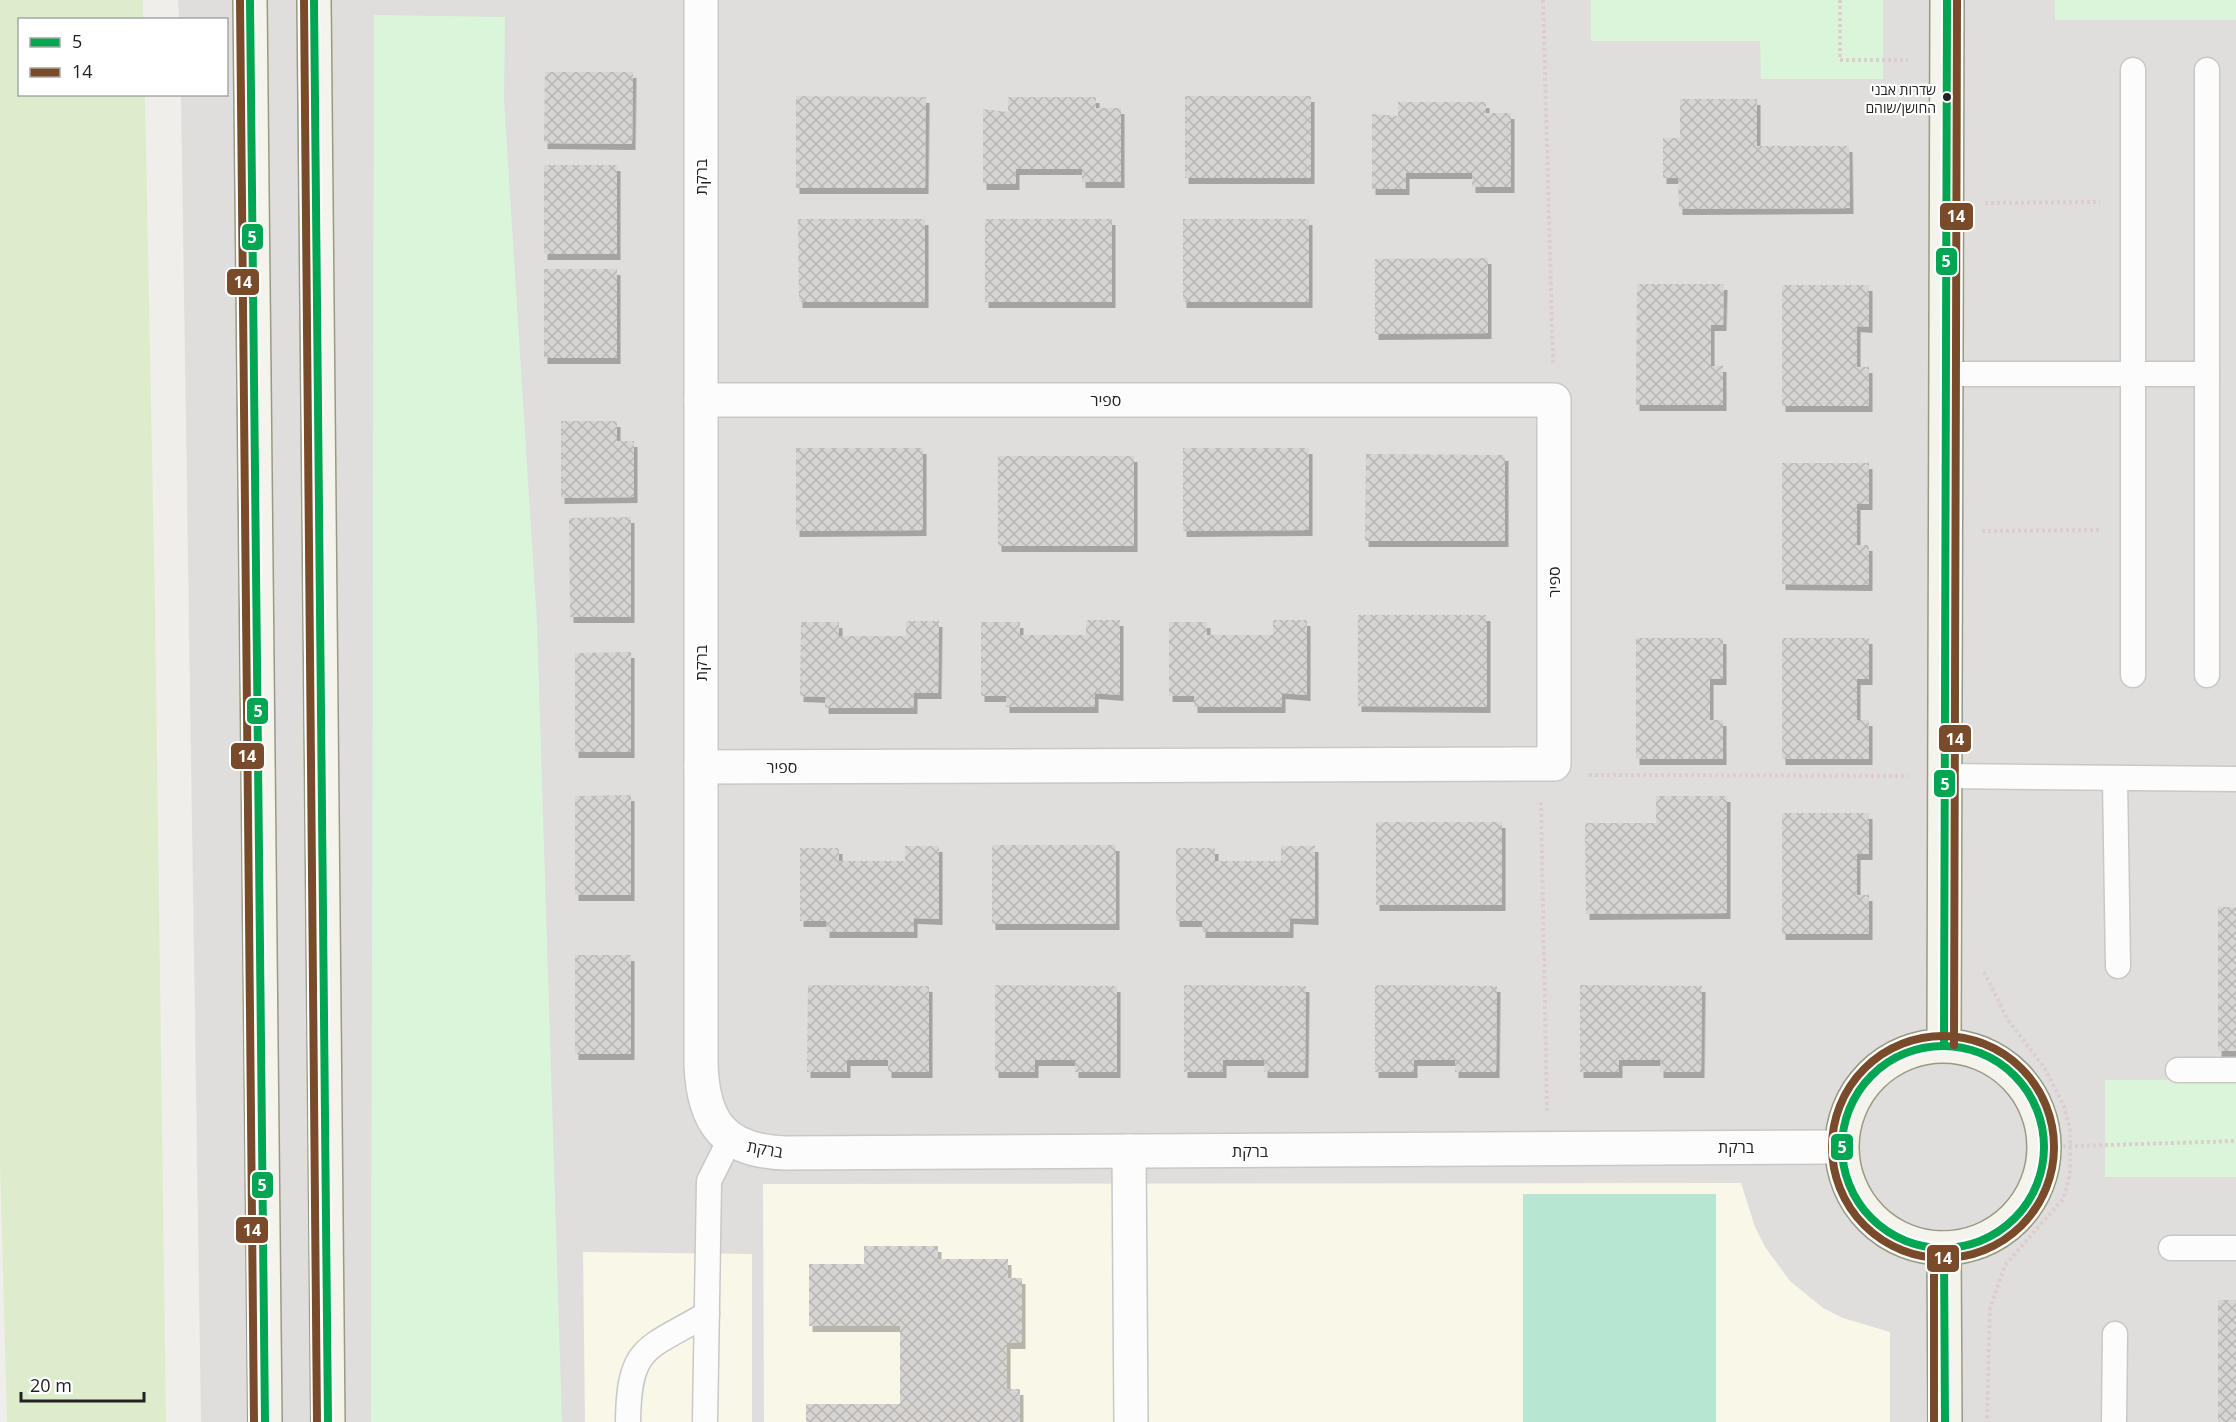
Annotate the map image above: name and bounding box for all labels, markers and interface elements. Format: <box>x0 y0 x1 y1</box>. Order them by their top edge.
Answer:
legend <box>18 18 228 96</box>
text: 5 <box>72 29 82 53</box>
text: 14 <box>72 59 93 83</box>
place label: שדרות אבני החושן/שוהם <box>1865 80 1936 117</box>
marker: שדרות אבני החושן/שוהם <box>1941 91 1953 103</box>
street label: ברקת <box>690 158 712 195</box>
line badge: 14 <box>1939 202 1974 231</box>
text: 14 <box>1947 205 1965 227</box>
line badge: 5 <box>241 223 264 251</box>
text: 5 <box>247 226 257 248</box>
line badge: 5 <box>1935 247 1958 276</box>
text: 5 <box>1941 250 1951 272</box>
line badge: 14 <box>226 268 260 296</box>
text: 14 <box>234 271 252 293</box>
street label: ספיר <box>1091 389 1121 411</box>
street label: ספיר <box>1543 567 1565 597</box>
street label: ברקת <box>690 644 712 681</box>
line badge: 5 <box>246 697 269 725</box>
text: 5 <box>253 700 263 722</box>
line badge: 14 <box>1938 724 1972 753</box>
text: 14 <box>1946 728 1964 750</box>
line badge: 14 <box>230 742 265 770</box>
text: 14 <box>238 745 256 767</box>
street label: ספיר <box>767 756 797 778</box>
line badge: 5 <box>1933 769 1956 798</box>
text: 5 <box>1940 773 1950 795</box>
line badge: 5 <box>1830 1133 1854 1161</box>
street label: ברקת <box>745 1135 785 1163</box>
street label: ברקת <box>1718 1136 1755 1158</box>
text: 5 <box>1837 1136 1847 1158</box>
street label: ברקת <box>1232 1140 1269 1162</box>
line badge: 5 <box>251 1171 274 1199</box>
text: 5 <box>257 1174 267 1196</box>
line badge: 14 <box>235 1216 269 1244</box>
text: 14 <box>243 1219 261 1241</box>
line badge: 14 <box>1926 1244 1960 1273</box>
text: 14 <box>1934 1247 1952 1269</box>
scale bar <box>21 1365 144 1403</box>
text: 20 m <box>30 1373 72 1397</box>

